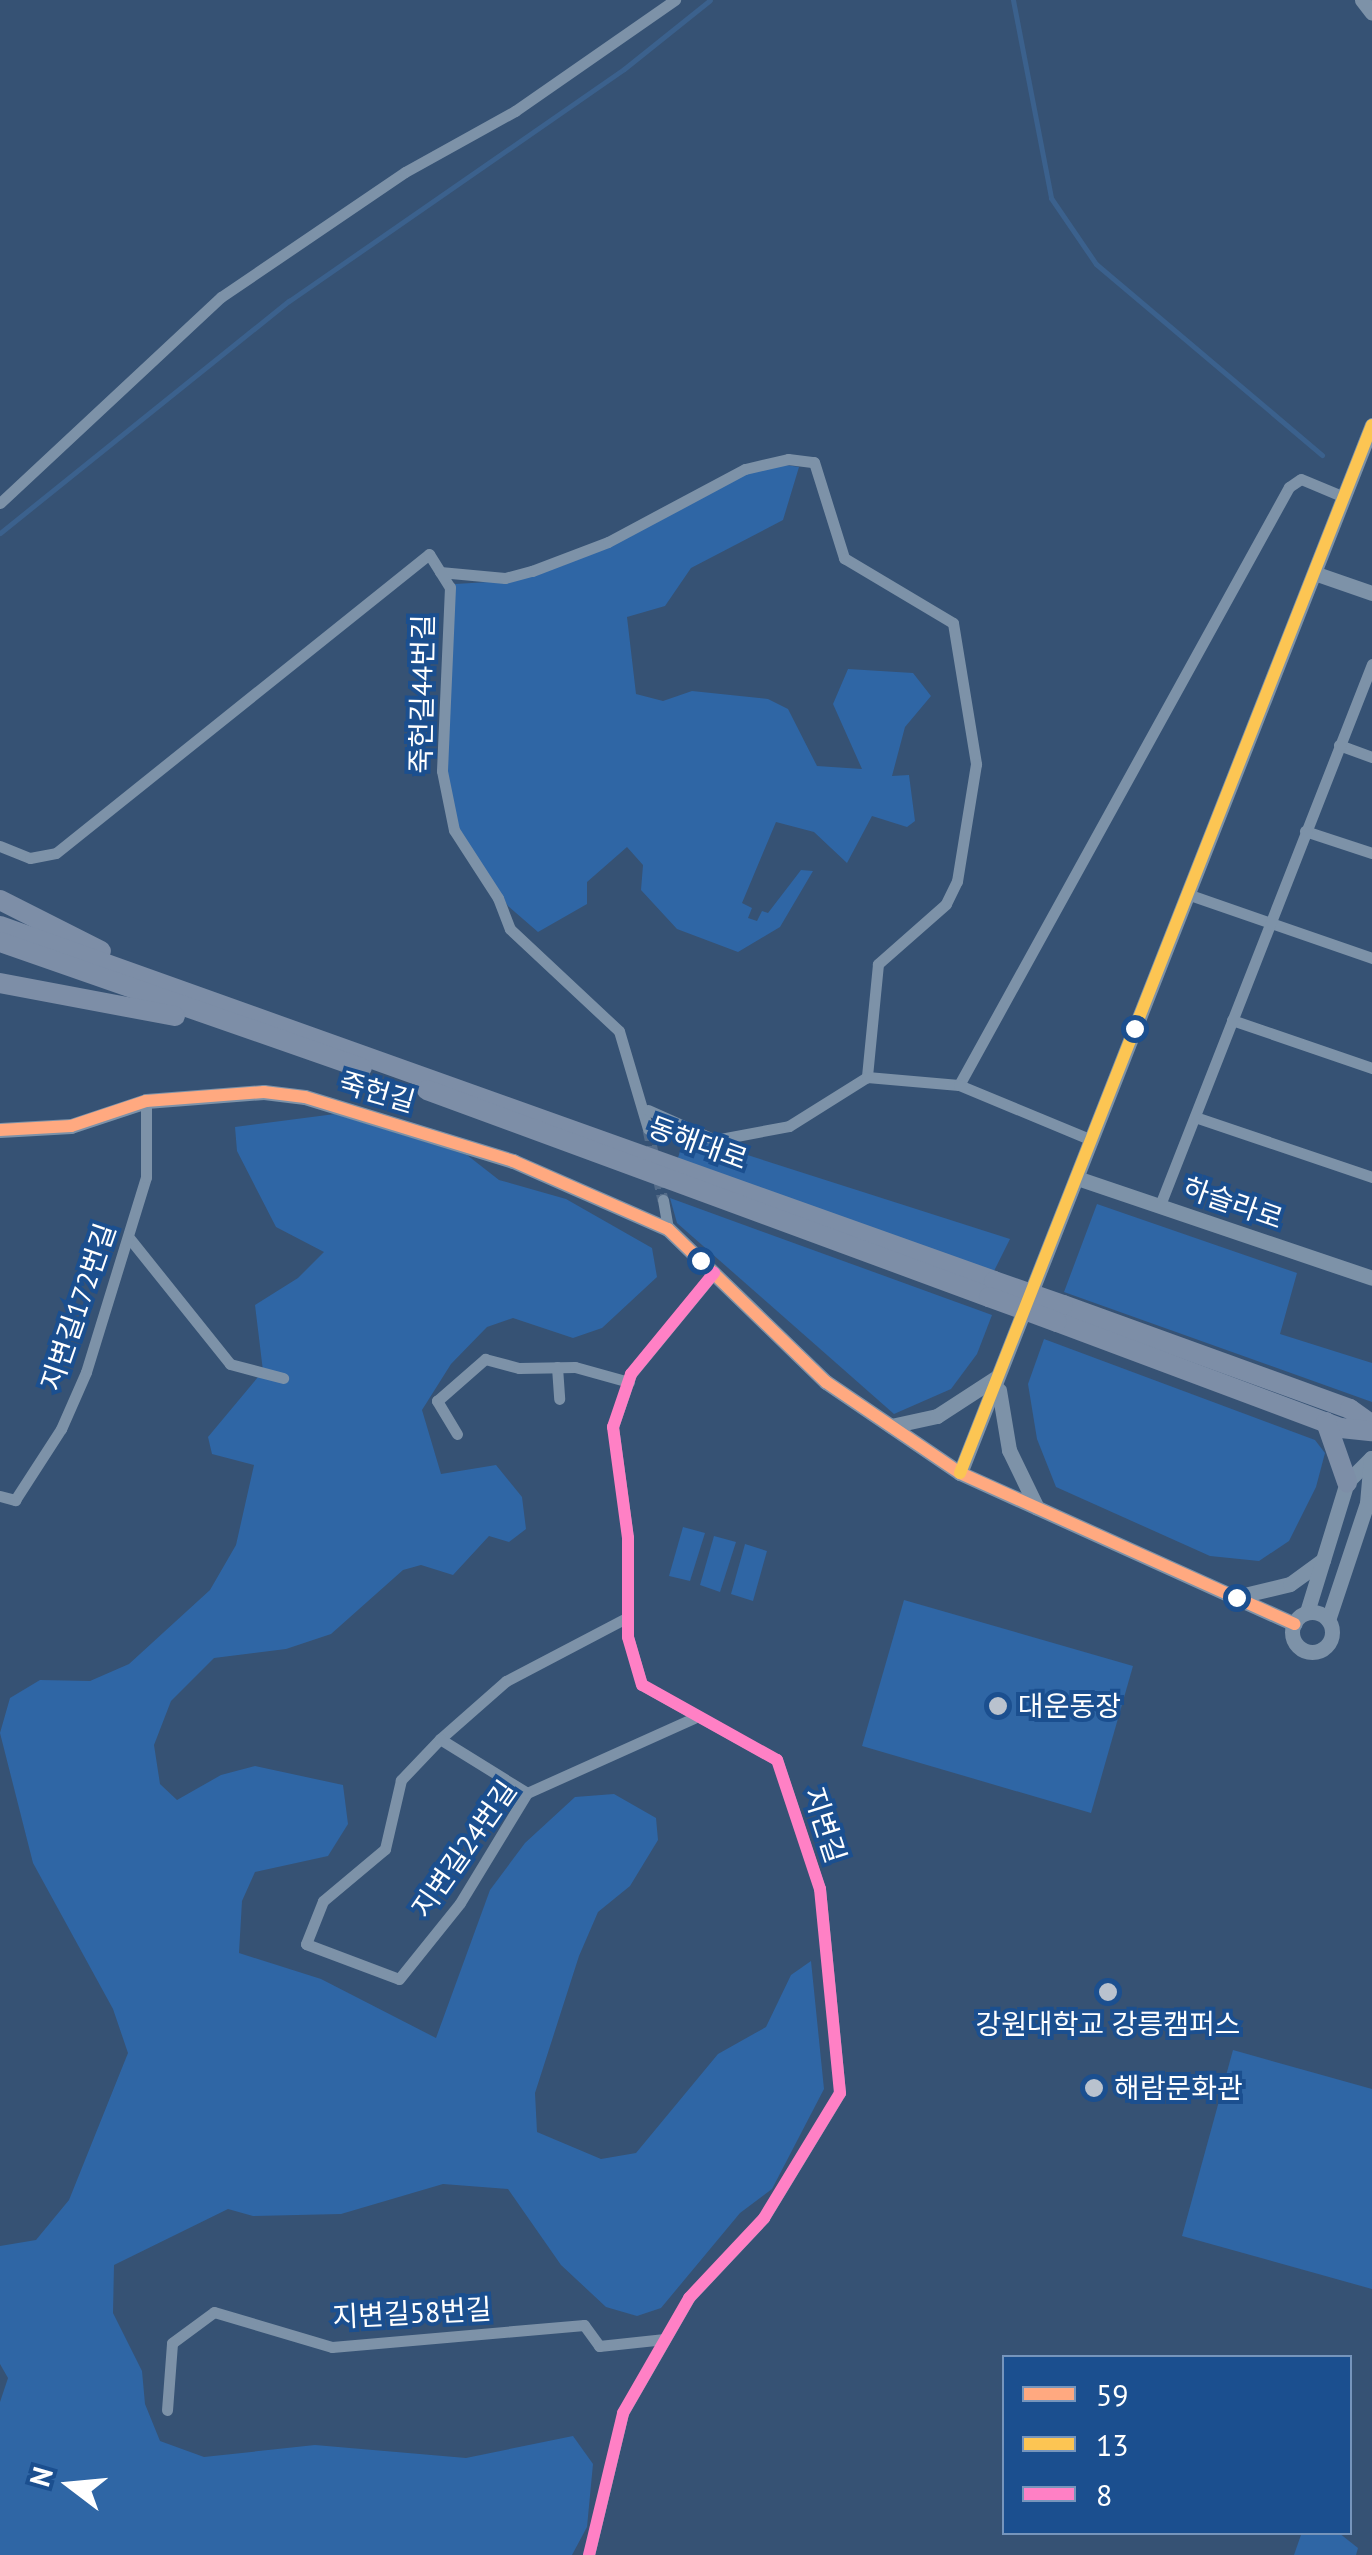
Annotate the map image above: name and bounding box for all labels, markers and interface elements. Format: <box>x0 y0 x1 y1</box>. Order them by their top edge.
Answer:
street label: 죽헌길44번길 <box>404 614 440 774</box>
unlabelled marker <box>1125 1019 1145 1039</box>
street label: 죽헌길 <box>335 1065 419 1119</box>
street label: 동해대로 <box>644 1110 752 1176</box>
street label: 하슬라로 <box>1179 1170 1287 1236</box>
street label: 지변길172번길 <box>34 1219 122 1395</box>
unlabelled marker <box>691 1251 711 1271</box>
unlabelled marker <box>1227 1588 1247 1608</box>
place label: 대운동장 <box>1018 1689 1121 1723</box>
marker: 대운동장 <box>987 1695 1009 1717</box>
street label: 지변길24번길 <box>405 1774 523 1924</box>
street label: 지변길 <box>797 1783 853 1867</box>
marker: 강원대학교 강릉캠퍼스 <box>1097 1981 1119 2003</box>
place label: 강원대학교 강릉캠퍼스 <box>975 2007 1241 2041</box>
place label: 해람문화관 <box>1114 2071 1243 2105</box>
marker: 해람문화관 <box>1083 2077 1105 2099</box>
street label: 지변길58번길 <box>332 2292 492 2334</box>
legend <box>1002 2355 1352 2535</box>
text: 59 <box>1096 2375 1129 2414</box>
text: 13 <box>1096 2425 1129 2464</box>
north arrow <box>20 2435 120 2535</box>
text: N <box>20 2463 61 2491</box>
text: 8 <box>1096 2475 1112 2514</box>

